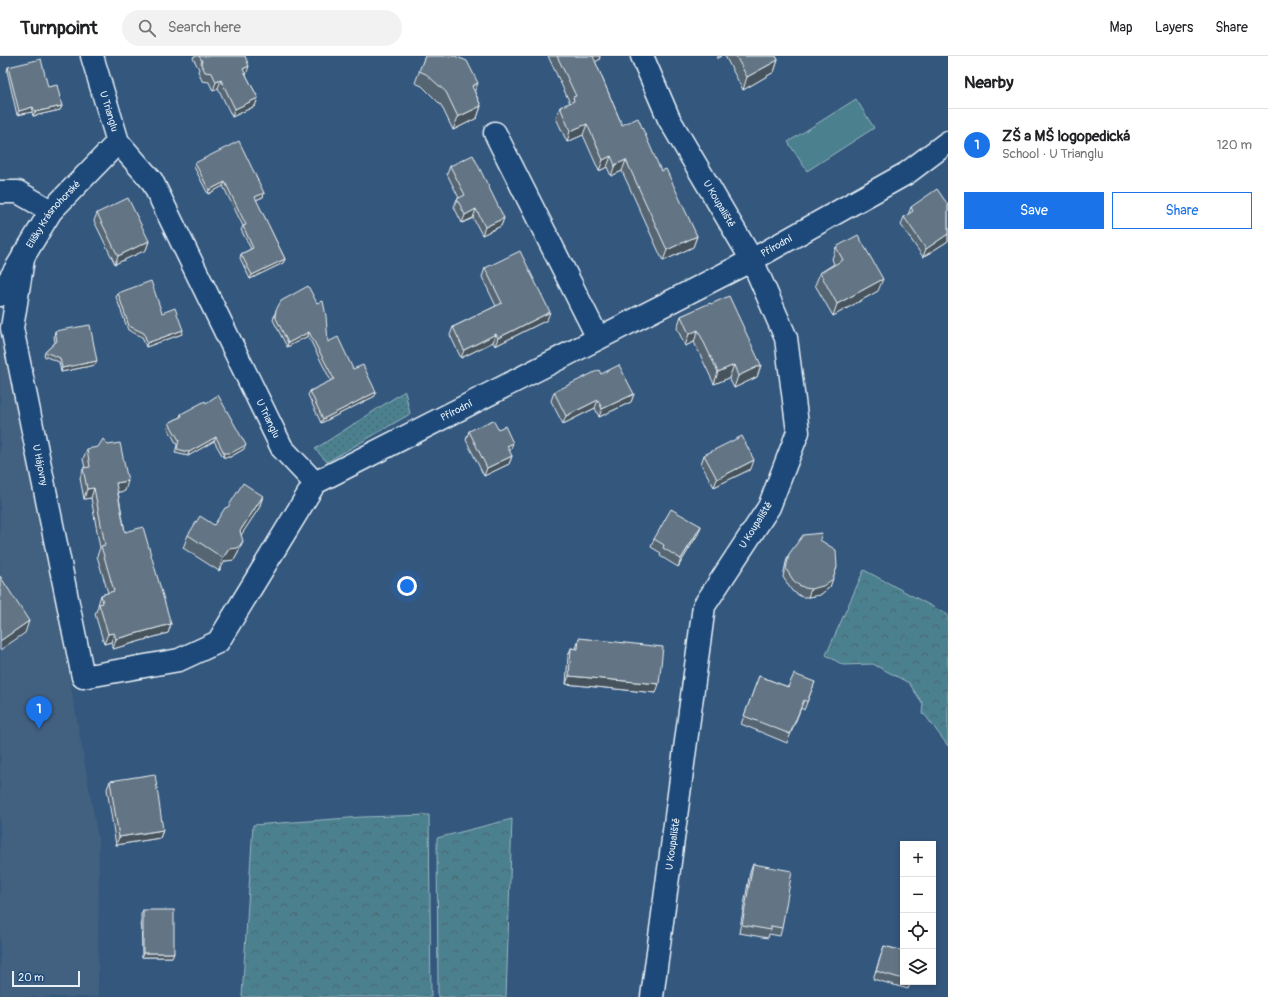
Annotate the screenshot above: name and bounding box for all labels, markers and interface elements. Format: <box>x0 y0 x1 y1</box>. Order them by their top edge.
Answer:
search box <box>122 10 402 46</box>
text: Turnpoint <box>20 16 98 40</box>
icon: search <box>136 17 158 39</box>
text: Search here <box>168 18 241 37</box>
text: Map <box>1110 19 1133 36</box>
text: Layers <box>1155 19 1193 36</box>
text: Share <box>1215 19 1248 36</box>
text: Nearby <box>964 72 1013 93</box>
street label: U Trianglu <box>97 90 121 133</box>
text: ZŠ a MŠ logopedická <box>1002 127 1130 146</box>
text: 1 <box>974 137 980 153</box>
text: 120 m <box>1216 137 1252 153</box>
text: School · U Trianglu <box>1002 146 1104 162</box>
street label: Elišky Krásnohorské <box>24 178 83 250</box>
street label: U Koupaliště <box>700 178 737 230</box>
button: Save <box>964 192 1104 229</box>
button: Share <box>1112 192 1252 229</box>
street label: Přírodní <box>759 232 795 260</box>
street label: U Trianglu <box>253 397 282 440</box>
street label: Přírodní <box>439 397 475 424</box>
street label: U Hájovny <box>30 444 50 488</box>
street label: U Koupaliště <box>737 500 775 550</box>
your location <box>397 576 417 596</box>
pin: 1 <box>26 696 52 729</box>
street label: U Koupaliště <box>663 817 683 871</box>
map controls <box>900 841 936 985</box>
button: + <box>900 841 936 877</box>
button: − <box>900 877 936 913</box>
button: locate <box>900 913 936 949</box>
button: layers <box>900 949 936 985</box>
scale bar <box>12 969 80 988</box>
text: 20 m <box>18 971 44 984</box>

